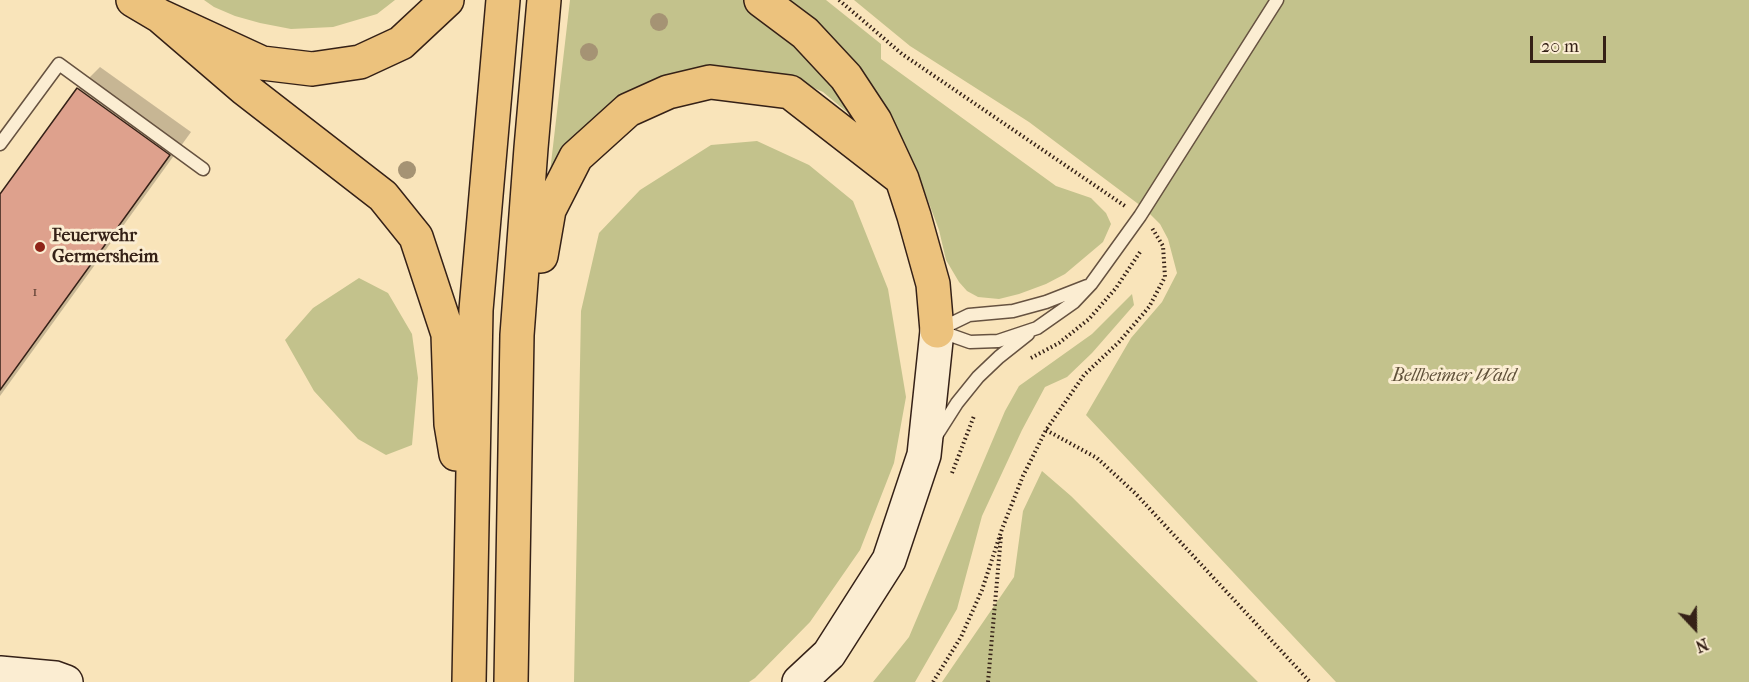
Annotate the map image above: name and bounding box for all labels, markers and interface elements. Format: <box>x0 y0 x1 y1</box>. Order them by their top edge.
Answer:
scale bar <box>1533 24 1610 62</box>
text: 20 m <box>1541 36 1579 57</box>
place label: Feuerwehr Germersheim <box>52 226 159 268</box>
marker: Feuerwehr Germersheim <box>33 240 47 254</box>
house number: 1 <box>32 283 38 301</box>
park label: Bellheimer Wald <box>1392 366 1516 388</box>
north arrow <box>1665 598 1725 658</box>
text: N <box>1693 634 1711 656</box>

